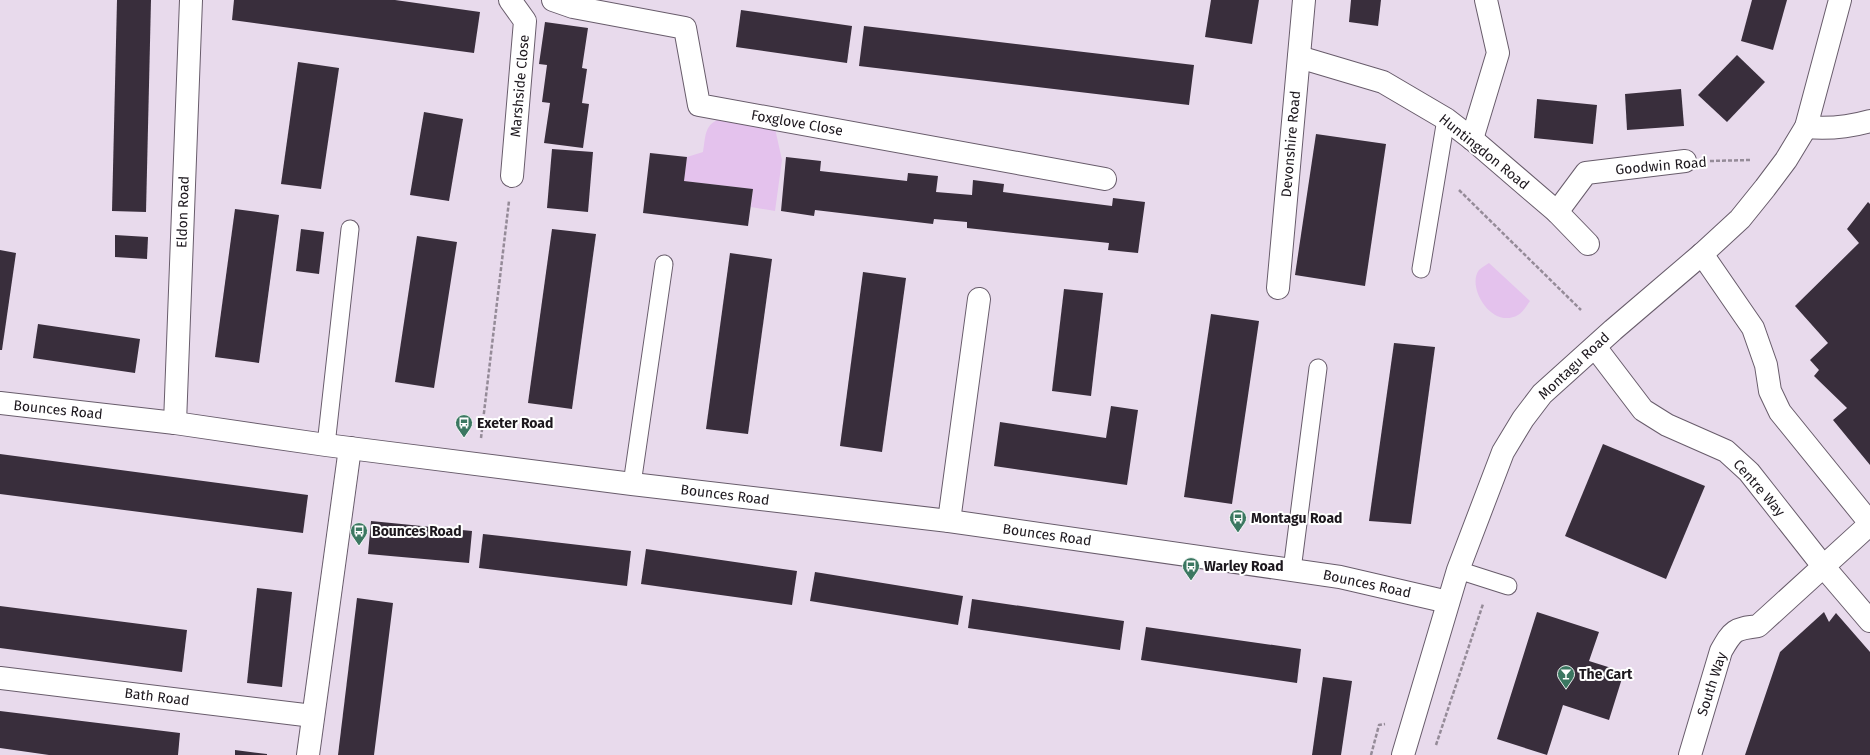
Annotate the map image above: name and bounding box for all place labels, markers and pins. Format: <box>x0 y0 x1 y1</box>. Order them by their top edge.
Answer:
bus stop icon: Exeter Road <box>454 413 474 438</box>
place label: Exeter Road <box>477 415 553 432</box>
bus stop icon: Montagu Road <box>1228 508 1248 533</box>
place label: Montagu Road <box>1251 510 1342 527</box>
bus stop icon: Bounces Road <box>349 521 369 546</box>
place label: Bounces Road <box>372 523 462 540</box>
bus stop icon: Warley Road <box>1181 556 1201 581</box>
place label: Warley Road <box>1204 558 1284 575</box>
bar icon: The Cart <box>1556 664 1576 689</box>
place label: The Cart <box>1579 666 1633 683</box>

